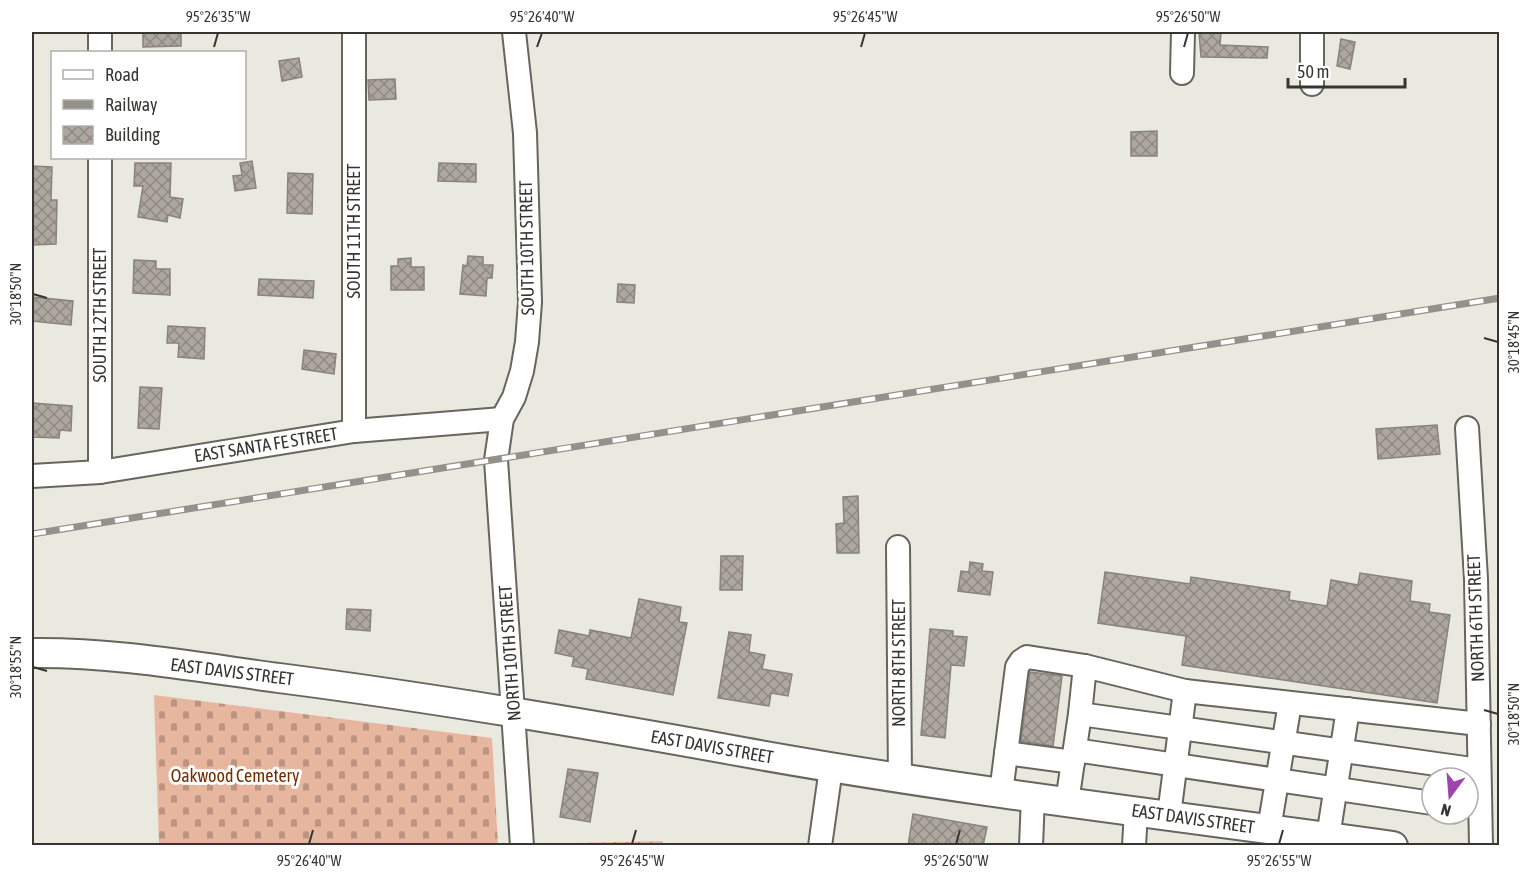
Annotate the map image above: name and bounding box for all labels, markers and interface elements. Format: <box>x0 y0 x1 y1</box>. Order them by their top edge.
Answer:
text: 95°26'35"W <box>186 8 250 25</box>
text: 95°26'40"W <box>510 8 574 25</box>
text: 95°26'45"W <box>833 8 897 25</box>
text: 95°26'50"W <box>1156 8 1220 25</box>
legend <box>51 51 246 159</box>
scale bar <box>1288 51 1405 89</box>
text: 50 m <box>1297 61 1329 82</box>
text: Road <box>105 64 139 85</box>
text: Railway <box>105 94 157 115</box>
text: Building <box>105 124 160 145</box>
street label: SOUTH 11TH STREET <box>343 163 364 298</box>
street label: SOUTH 10TH STREET <box>515 180 538 316</box>
street label: SOUTH 12TH STREET <box>89 247 110 382</box>
text: 30°18'50"N <box>7 263 24 325</box>
text: 30°18'45"N <box>1505 311 1522 373</box>
street label: EAST SANTA FE STREET <box>193 423 339 466</box>
street label: NORTH 6TH STREET <box>1463 554 1488 682</box>
street label: NORTH 10TH STREET <box>494 584 525 722</box>
street label: NORTH 8TH STREET <box>888 599 909 727</box>
text: 30°18'55"N <box>7 636 24 698</box>
street label: EAST DAVIS STREET <box>169 654 295 689</box>
text: 30°18'50"N <box>1505 683 1522 745</box>
street label: EAST DAVIS STREET <box>649 725 775 768</box>
park label: Oakwood Cemetery <box>171 765 299 786</box>
north arrow <box>1420 766 1480 826</box>
street label: EAST DAVIS STREET <box>1130 799 1256 838</box>
text: N <box>1439 800 1453 820</box>
text: 95°26'40"W <box>277 852 341 869</box>
text: 95°26'45"W <box>600 852 664 869</box>
text: 95°26'50"W <box>924 852 988 869</box>
text: 95°26'55"W <box>1247 852 1311 869</box>

